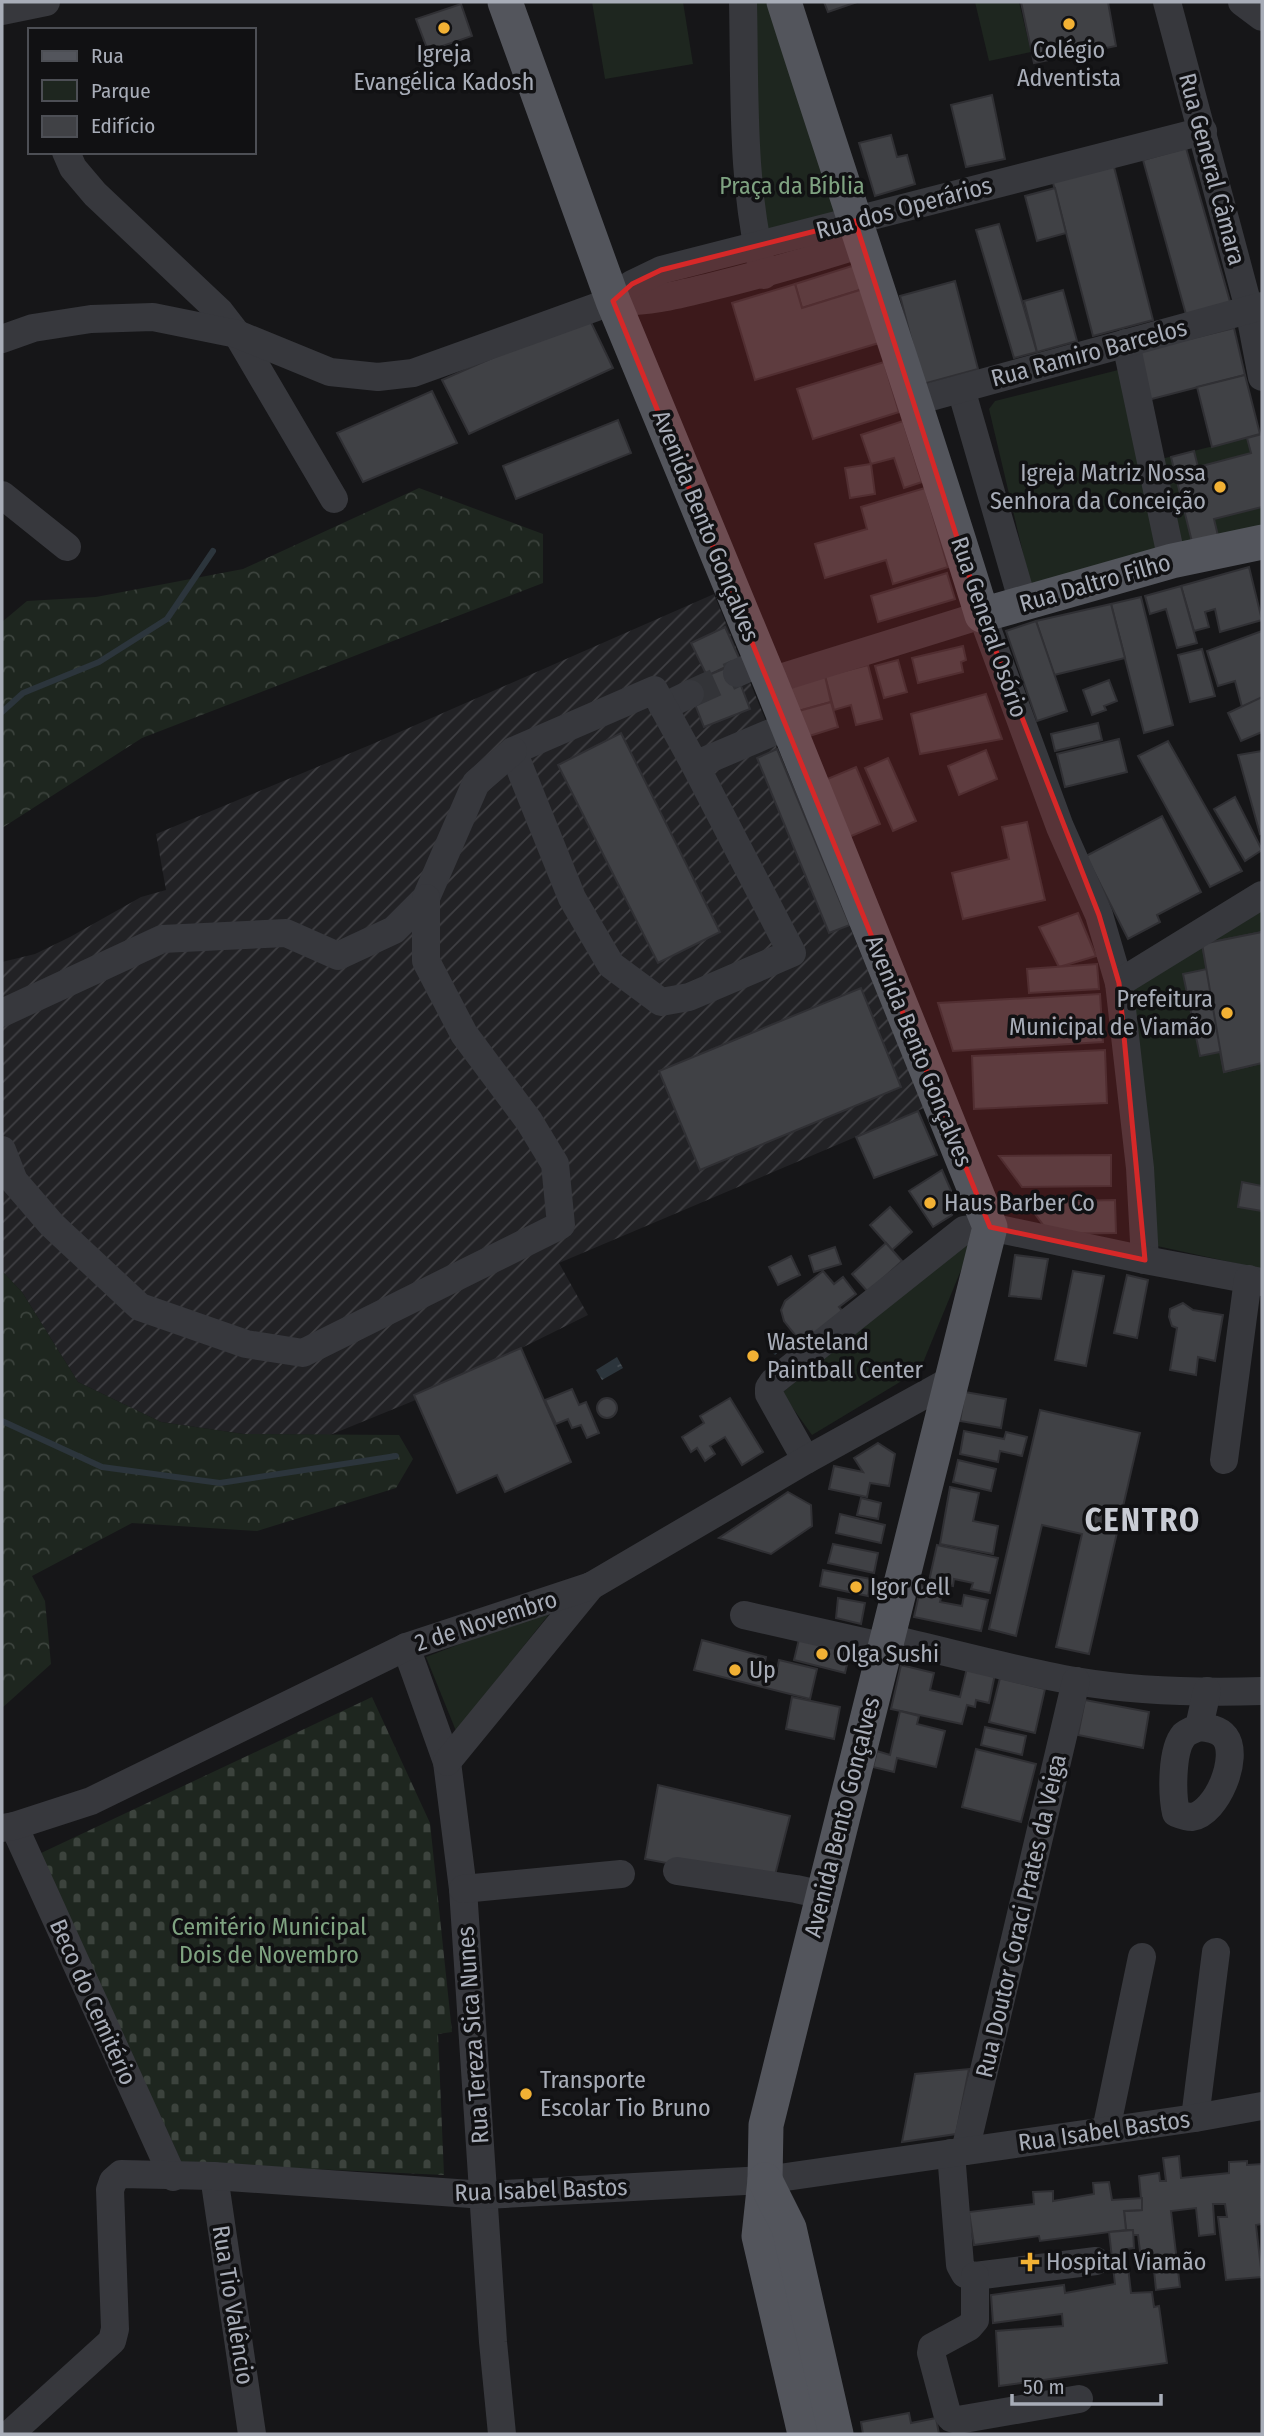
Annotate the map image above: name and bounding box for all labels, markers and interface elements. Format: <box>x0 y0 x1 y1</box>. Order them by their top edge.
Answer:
marker: Colégio Adventista <box>1061 16 1077 32</box>
marker: Igreja Evangélica Kadosh <box>436 20 452 36</box>
legend <box>28 28 256 154</box>
place label: Colégio Adventista <box>1017 36 1121 92</box>
place label: Igreja Evangélica Kadosh <box>354 40 534 96</box>
text: Rua <box>91 43 124 69</box>
street label: Rua General Câmara <box>1173 70 1251 268</box>
text: Parque <box>91 78 151 104</box>
text: Edifício <box>91 113 155 139</box>
street label: Rua dos Operários <box>813 171 995 245</box>
park label: Praça da Bíblia <box>719 172 865 200</box>
street label: Rua Ramiro Barcelos <box>988 313 1190 393</box>
street label: Avenida Bento Gonçalves <box>647 406 765 646</box>
place label: Igreja Matriz Nossa Senhora da Conceição <box>990 459 1206 515</box>
marker: Igreja Matriz Nossa Senhora da Conceição <box>1212 479 1228 495</box>
street label: Rua General Osório <box>945 533 1033 721</box>
street label: Rua Daltro Filho <box>1016 548 1174 618</box>
street label: Avenida Bento Gonçalves <box>860 931 978 1171</box>
place label: Prefeitura Municipal de Viamão <box>1009 985 1213 1041</box>
marker: Prefeitura Municipal de Viamão <box>1219 1005 1235 1021</box>
place label: Haus Barber Co <box>944 1189 1095 1217</box>
marker: Haus Barber Co <box>922 1195 938 1211</box>
place label: Wasteland Paintball Center <box>767 1328 924 1384</box>
marker: Wasteland Paintball Center <box>745 1348 761 1364</box>
district label: CENTRO <box>1085 1501 1201 1539</box>
place label: Igor Cell <box>870 1573 950 1601</box>
marker: Igor Cell <box>848 1579 864 1595</box>
street label: 2 de Novembro <box>411 1585 561 1657</box>
place label: Olga Sushi <box>836 1640 939 1668</box>
marker: Olga Sushi <box>814 1646 830 1662</box>
place label: Up <box>749 1656 776 1684</box>
marker: Up <box>727 1662 743 1678</box>
street label: Avenida Bento Gonçalves <box>799 1694 885 1940</box>
street label: Rua Doutor Coraci Prates da Veiga <box>970 1752 1072 2080</box>
park label: Cemitério Municipal Dois de Novembro <box>171 1913 367 1969</box>
street label: Beco do Cemitério <box>44 1915 142 2089</box>
street label: Rua Tereza Sica Nunes <box>451 1925 495 2145</box>
place label: Transporte Escolar Tio Bruno <box>540 2066 711 2122</box>
marker: Transporte Escolar Tio Bruno <box>518 2086 534 2102</box>
street label: Rua Isabel Bastos <box>1016 2105 1192 2157</box>
street label: Rua Isabel Bastos <box>454 2173 628 2207</box>
street label: Rua Tio Valêncio <box>207 2223 259 2387</box>
place label: Hospital Viamão <box>1046 2248 1206 2276</box>
marker: Hospital Viamão <box>1020 2252 1040 2272</box>
scale bar <box>1012 2362 1161 2406</box>
text: 50 m <box>1023 2374 1065 2400</box>

